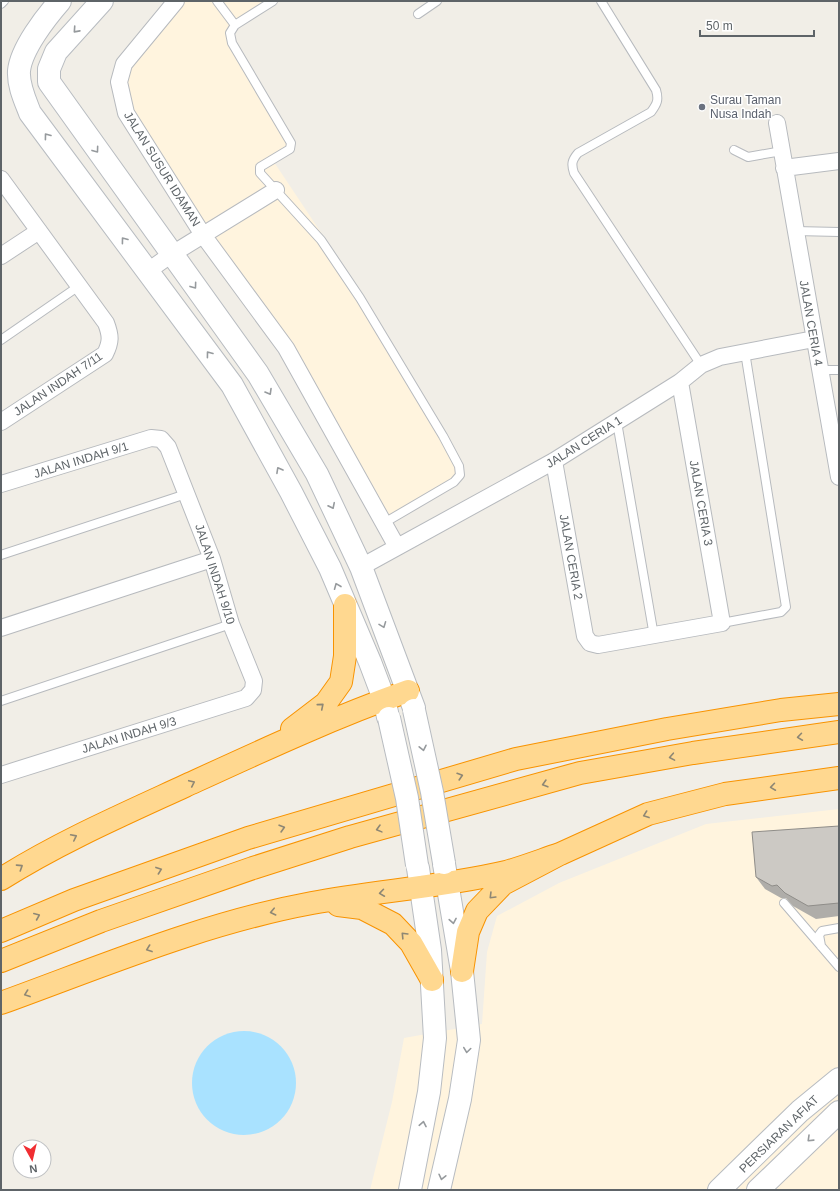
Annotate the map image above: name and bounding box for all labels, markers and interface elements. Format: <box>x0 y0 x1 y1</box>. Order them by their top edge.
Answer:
scale bar <box>700 12 814 38</box>
text: 50 m <box>706 19 733 33</box>
one-way arrow <box>73 25 81 33</box>
place label: Surau Taman Nusa Indah <box>710 93 781 121</box>
marker: Surau Taman Nusa Indah <box>697 102 707 112</box>
street label: JALAN SUSUR IDAMAN <box>121 109 203 229</box>
one-way arrow <box>45 133 52 140</box>
one-way arrow <box>92 146 99 153</box>
one-way arrow <box>122 237 129 244</box>
street label: JALAN CERIA 4 <box>797 279 825 367</box>
one-way arrow <box>189 282 197 289</box>
street label: JALAN INDAH 7/11 <box>11 349 105 419</box>
one-way arrow <box>206 351 213 358</box>
one-way arrow <box>264 388 271 395</box>
street label: JALAN CERIA 1 <box>544 413 625 471</box>
street label: JALAN INDAH 9/1 <box>32 439 130 481</box>
street label: JALAN CERIA 3 <box>687 459 715 547</box>
one-way arrow <box>276 467 283 474</box>
one-way arrow <box>327 502 335 509</box>
street label: JALAN CERIA 2 <box>557 513 585 601</box>
street label: JALAN INDAH 9/10 <box>192 522 238 626</box>
one-way arrow <box>334 582 342 589</box>
one-way arrow <box>379 622 387 629</box>
one-way arrow <box>317 703 324 710</box>
street label: JALAN INDAH 9/3 <box>80 714 178 756</box>
one-way arrow <box>797 732 803 741</box>
one-way arrow <box>418 745 426 752</box>
one-way arrow <box>669 752 675 760</box>
one-way arrow <box>456 772 463 781</box>
one-way arrow <box>541 779 548 787</box>
one-way arrow <box>187 780 195 788</box>
one-way arrow <box>770 782 776 791</box>
one-way arrow <box>643 811 650 819</box>
one-way arrow <box>376 824 383 833</box>
one-way arrow <box>278 825 285 833</box>
one-way arrow <box>70 835 77 842</box>
one-way arrow <box>16 865 23 872</box>
one-way arrow <box>155 867 162 875</box>
one-way arrow <box>379 888 385 897</box>
one-way arrow <box>489 891 497 899</box>
one-way arrow <box>270 907 277 916</box>
one-way arrow <box>33 913 40 921</box>
one-way arrow <box>449 918 457 924</box>
one-way arrow <box>401 932 409 940</box>
one-way arrow <box>145 944 152 952</box>
one-way arrow <box>23 989 30 997</box>
one-way arrow <box>463 1047 472 1053</box>
street label: PERSIARAN AFIAT <box>736 1092 822 1176</box>
one-way arrow <box>418 1121 427 1127</box>
one-way arrow <box>807 1134 815 1142</box>
north arrow <box>12 1139 52 1179</box>
text: N <box>29 1162 38 1175</box>
one-way arrow <box>439 1174 447 1180</box>

